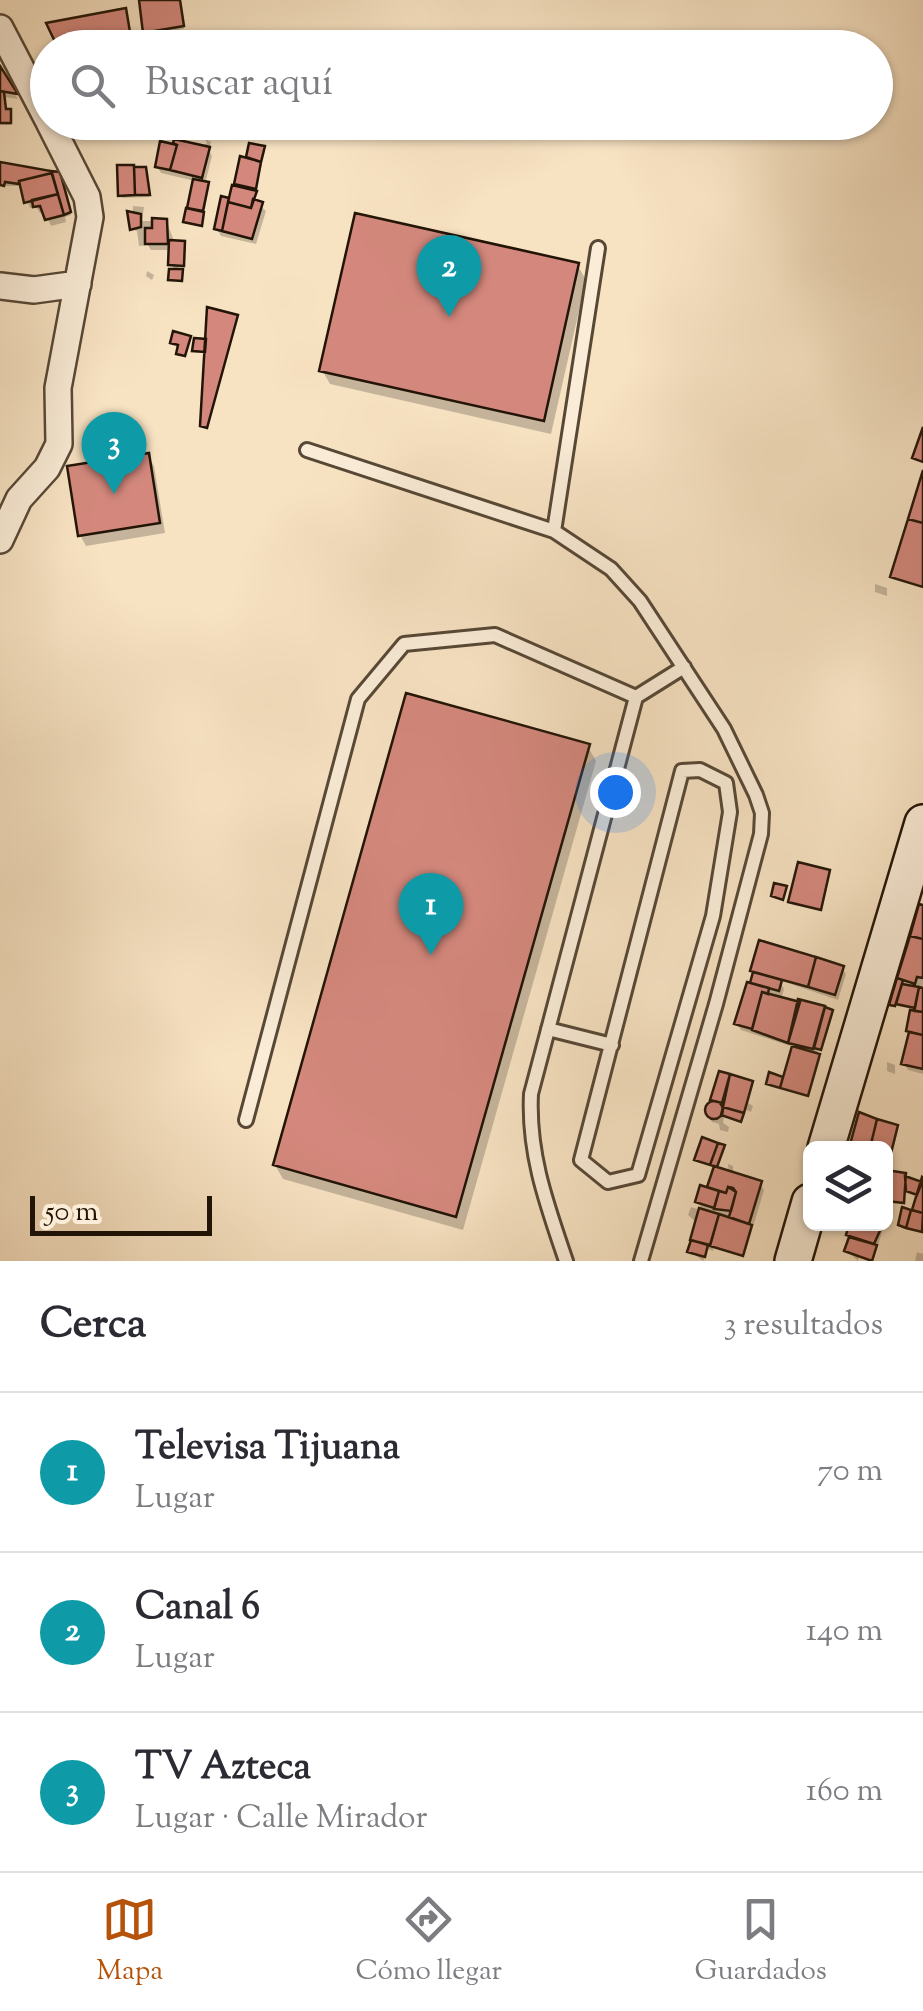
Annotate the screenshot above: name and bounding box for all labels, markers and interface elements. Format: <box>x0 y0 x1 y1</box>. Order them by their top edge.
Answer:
search box <box>30 30 893 140</box>
icon: search <box>65 58 120 113</box>
text: Buscar aquí <box>145 58 333 112</box>
pin: 2 <box>416 234 482 317</box>
pin: 3 <box>82 412 146 494</box>
your location <box>590 767 641 818</box>
pin: 1 <box>398 872 464 955</box>
map controls <box>803 1141 893 1231</box>
button: layers <box>803 1141 893 1231</box>
scale bar <box>30 1191 212 1236</box>
text: 50 m <box>45 1193 99 1233</box>
text: Cerca <box>40 1296 146 1356</box>
text: 3 resultados <box>724 1303 883 1349</box>
text: Televisa Tijuana <box>135 1422 400 1476</box>
text: 1 <box>67 1449 78 1495</box>
text: 70 m <box>817 1449 883 1495</box>
text: Lugar <box>135 1476 215 1522</box>
text: Canal 6 <box>135 1582 260 1636</box>
text: 2 <box>65 1609 80 1655</box>
text: 140 m <box>806 1609 883 1655</box>
text: Lugar <box>135 1636 215 1682</box>
text: TV Azteca <box>135 1742 311 1796</box>
text: 3 <box>66 1769 79 1815</box>
text: 160 m <box>806 1769 883 1815</box>
text: Lugar · Calle Mirador <box>135 1796 428 1842</box>
tab: Mapa <box>96 1892 163 1992</box>
tab: Cómo llegar <box>356 1892 502 1992</box>
tab: Guardados <box>694 1892 827 1992</box>

